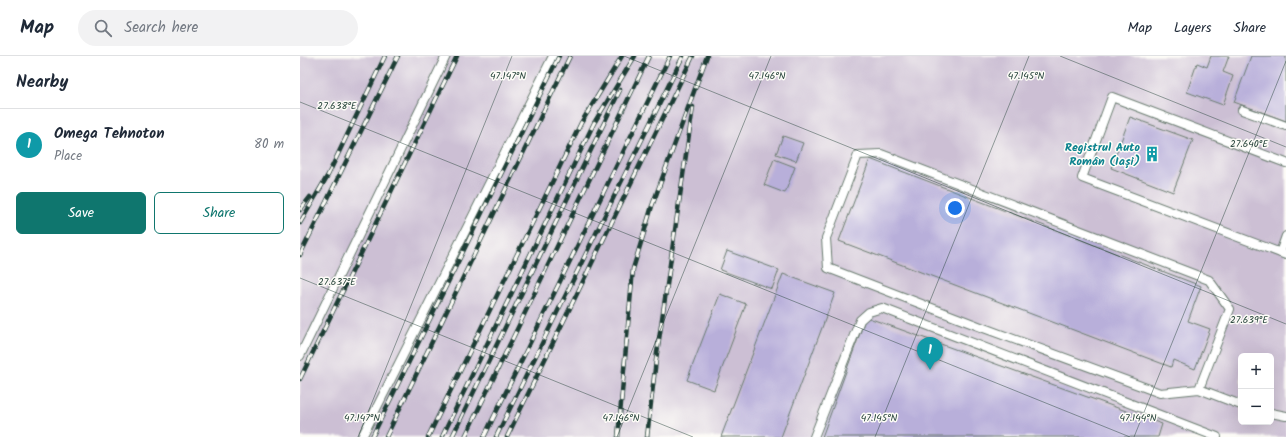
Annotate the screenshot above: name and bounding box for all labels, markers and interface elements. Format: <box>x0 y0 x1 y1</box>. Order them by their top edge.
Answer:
search box <box>78 10 358 46</box>
text: Map <box>20 13 54 43</box>
text: Search here <box>124 16 198 40</box>
icon: search <box>92 17 114 39</box>
text: Map <box>1128 17 1152 39</box>
text: Layers <box>1174 17 1212 39</box>
text: Share <box>1234 17 1266 39</box>
text: 47.147°N <box>490 68 526 84</box>
text: 47.146°N <box>749 68 786 84</box>
text: 47.145°N <box>1008 68 1045 84</box>
text: Nearby <box>16 69 68 96</box>
text: 27.638°E <box>317 98 358 114</box>
text: Omega Tehnoton <box>54 122 165 146</box>
text: 1 <box>27 134 31 155</box>
text: 80 m <box>254 134 284 155</box>
text: 27.640°E <box>1230 136 1269 152</box>
place label: Registrul Auto Român (Iași) <box>1065 138 1141 171</box>
building icon: Registrul Auto Român (Iași) <box>1143 145 1161 163</box>
text: Place <box>54 146 82 167</box>
button: Save <box>16 192 146 234</box>
button: Share <box>154 192 284 234</box>
your location <box>945 198 965 218</box>
text: 27.637°E <box>318 274 357 290</box>
text: 27.639°E <box>1230 312 1269 328</box>
pin: 1 <box>917 337 943 370</box>
map controls <box>1238 353 1274 425</box>
button: + <box>1238 353 1274 389</box>
button: − <box>1238 389 1274 425</box>
text: 47.147°N <box>344 410 380 426</box>
text: 47.146°N <box>603 410 640 426</box>
text: 47.145°N <box>861 410 898 426</box>
text: 47.144°N <box>1120 410 1157 426</box>

